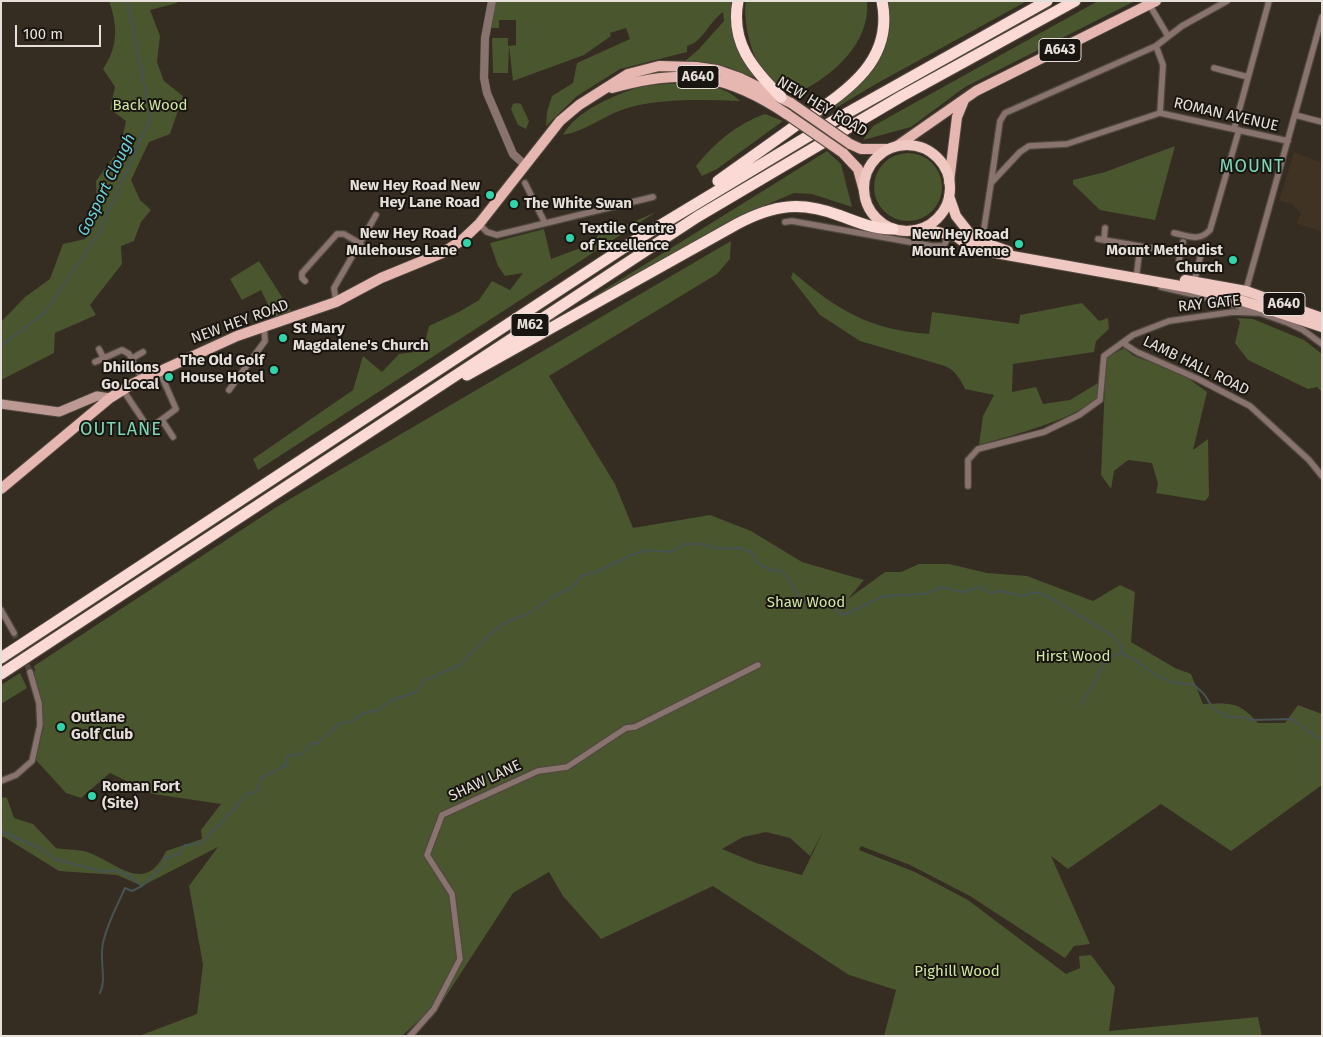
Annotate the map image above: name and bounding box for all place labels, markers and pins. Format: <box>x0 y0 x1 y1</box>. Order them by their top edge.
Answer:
place label: New Hey Road New Hey Lane Road <box>350 177 480 212</box>
marker: New Hey Road New Hey Lane Road <box>484 189 496 201</box>
place label: The White Swan <box>524 195 632 213</box>
marker: The White Swan <box>508 198 520 210</box>
place label: Textile Centre of Excellence <box>580 220 674 255</box>
place label: New Hey Road Mulehouse Lane <box>346 225 457 260</box>
place label: New Hey Road Mount Avenue <box>912 226 1009 261</box>
marker: Textile Centre of Excellence <box>564 232 576 244</box>
marker: New Hey Road Mulehouse Lane <box>461 237 473 249</box>
marker: New Hey Road Mount Avenue <box>1013 238 1025 250</box>
place label: Mount Methodist Church <box>1106 242 1223 277</box>
marker: Mount Methodist Church <box>1227 254 1239 266</box>
place label: St Mary Magdalene's Church <box>293 320 429 355</box>
marker: St Mary Magdalene's Church <box>277 332 289 344</box>
place label: The Old Golf House Hotel <box>180 352 264 387</box>
place label: Dhillons Go Local <box>101 359 159 394</box>
marker: The Old Golf House Hotel <box>268 364 280 376</box>
marker: Dhillons Go Local <box>163 371 175 383</box>
place label: Outlane Golf Club <box>71 709 133 744</box>
marker: Outlane Golf Club <box>55 721 67 733</box>
place label: Roman Fort (Site) <box>102 778 180 813</box>
marker: Roman Fort (Site) <box>86 790 98 802</box>

